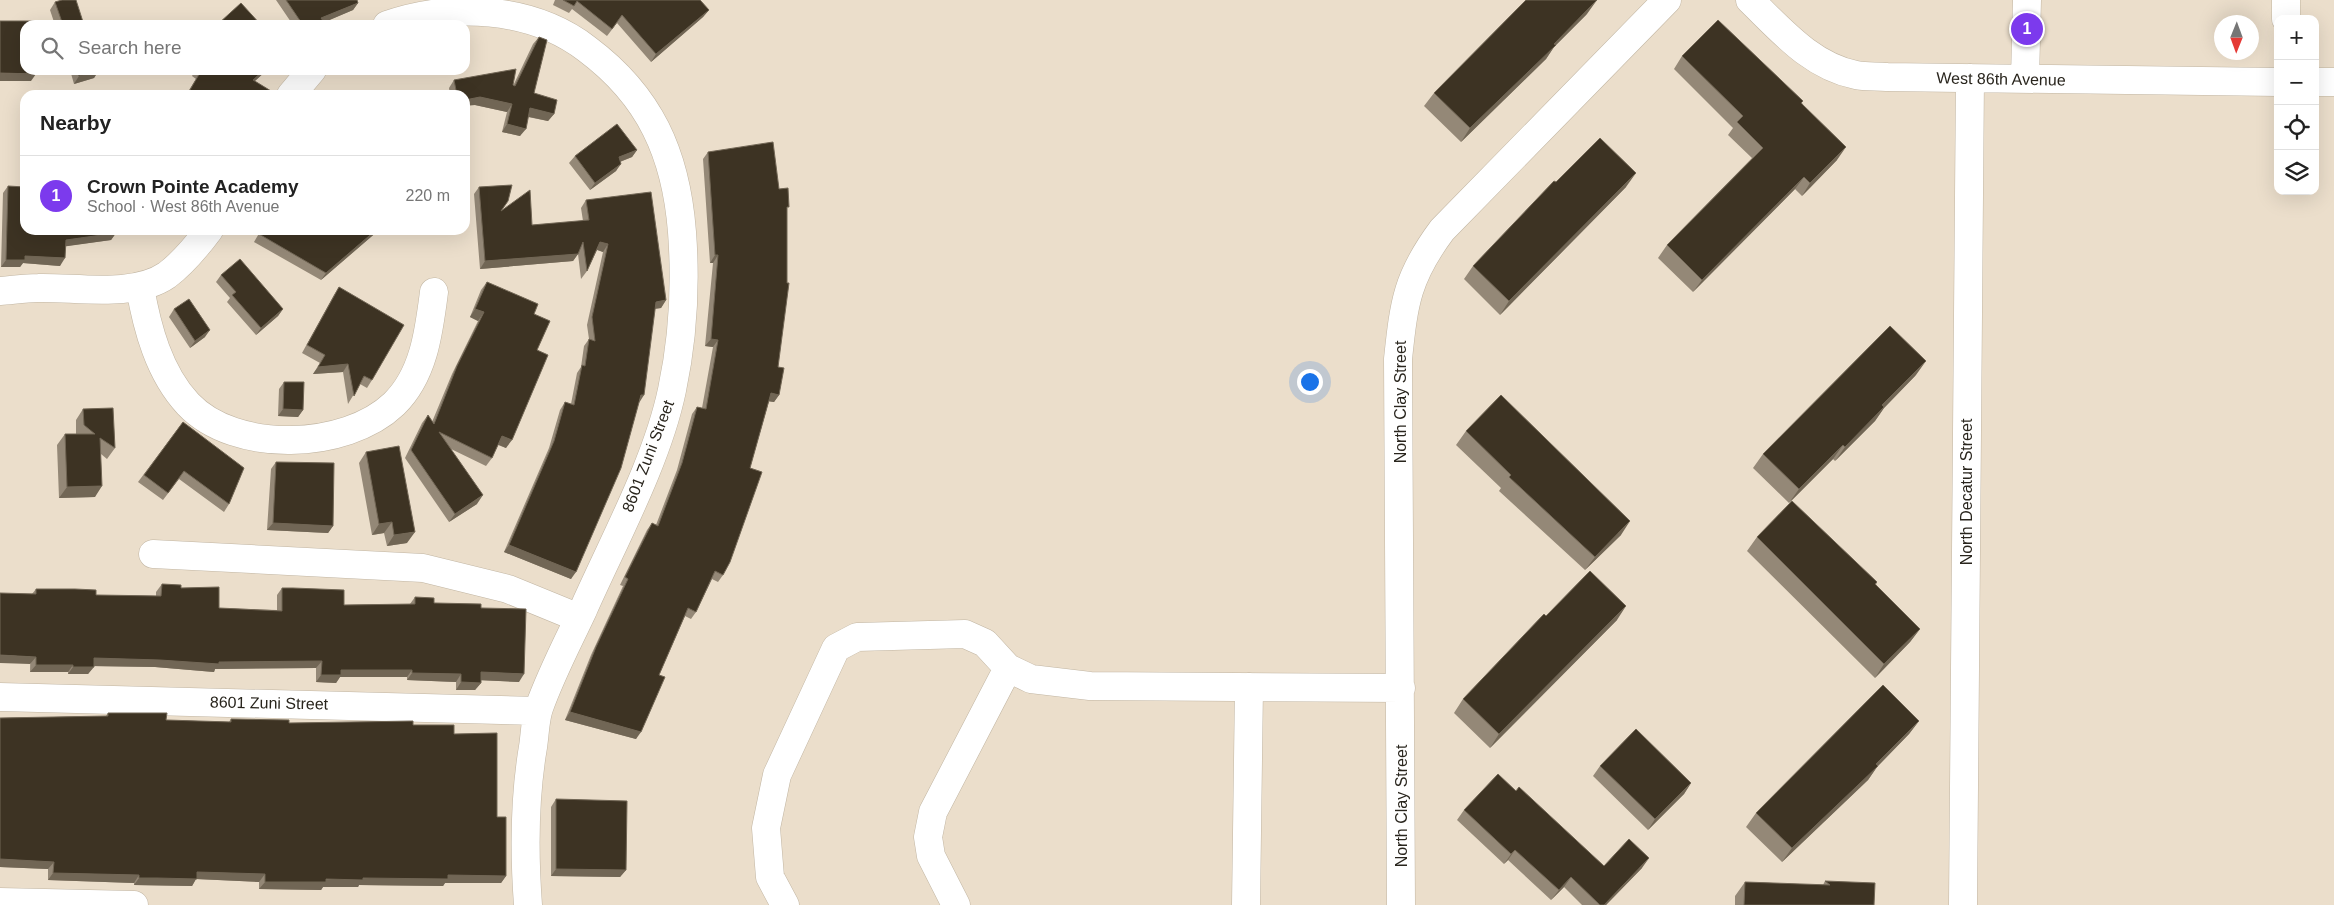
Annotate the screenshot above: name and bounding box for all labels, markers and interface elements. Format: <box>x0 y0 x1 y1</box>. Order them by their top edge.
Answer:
pin: 1 <box>2011 10 2043 48</box>
north arrow <box>2214 15 2259 60</box>
map controls <box>2274 15 2319 195</box>
button: + <box>2274 15 2319 60</box>
search box <box>20 20 470 75</box>
icon: search <box>38 34 66 62</box>
text: Search here <box>78 37 182 58</box>
button: − <box>2274 60 2319 105</box>
street label: West 86th Avenue <box>1936 69 2066 89</box>
button: locate <box>2274 105 2319 150</box>
text: Nearby <box>40 111 111 134</box>
button: layers <box>2274 150 2319 195</box>
text: Crown Pointe Academy <box>87 176 299 197</box>
text: 1 <box>52 187 60 204</box>
text: 220 m <box>406 187 450 204</box>
text: School · West 86th Avenue <box>87 198 279 215</box>
street label: North Clay Street <box>1392 340 1409 463</box>
your location <box>1297 369 1323 395</box>
street label: 8601 Zuni Street <box>619 397 677 514</box>
street label: North Decatur Street <box>1958 418 1975 565</box>
street label: 8601 Zuni Street <box>210 693 329 713</box>
street label: North Clay Street <box>1393 744 1410 867</box>

